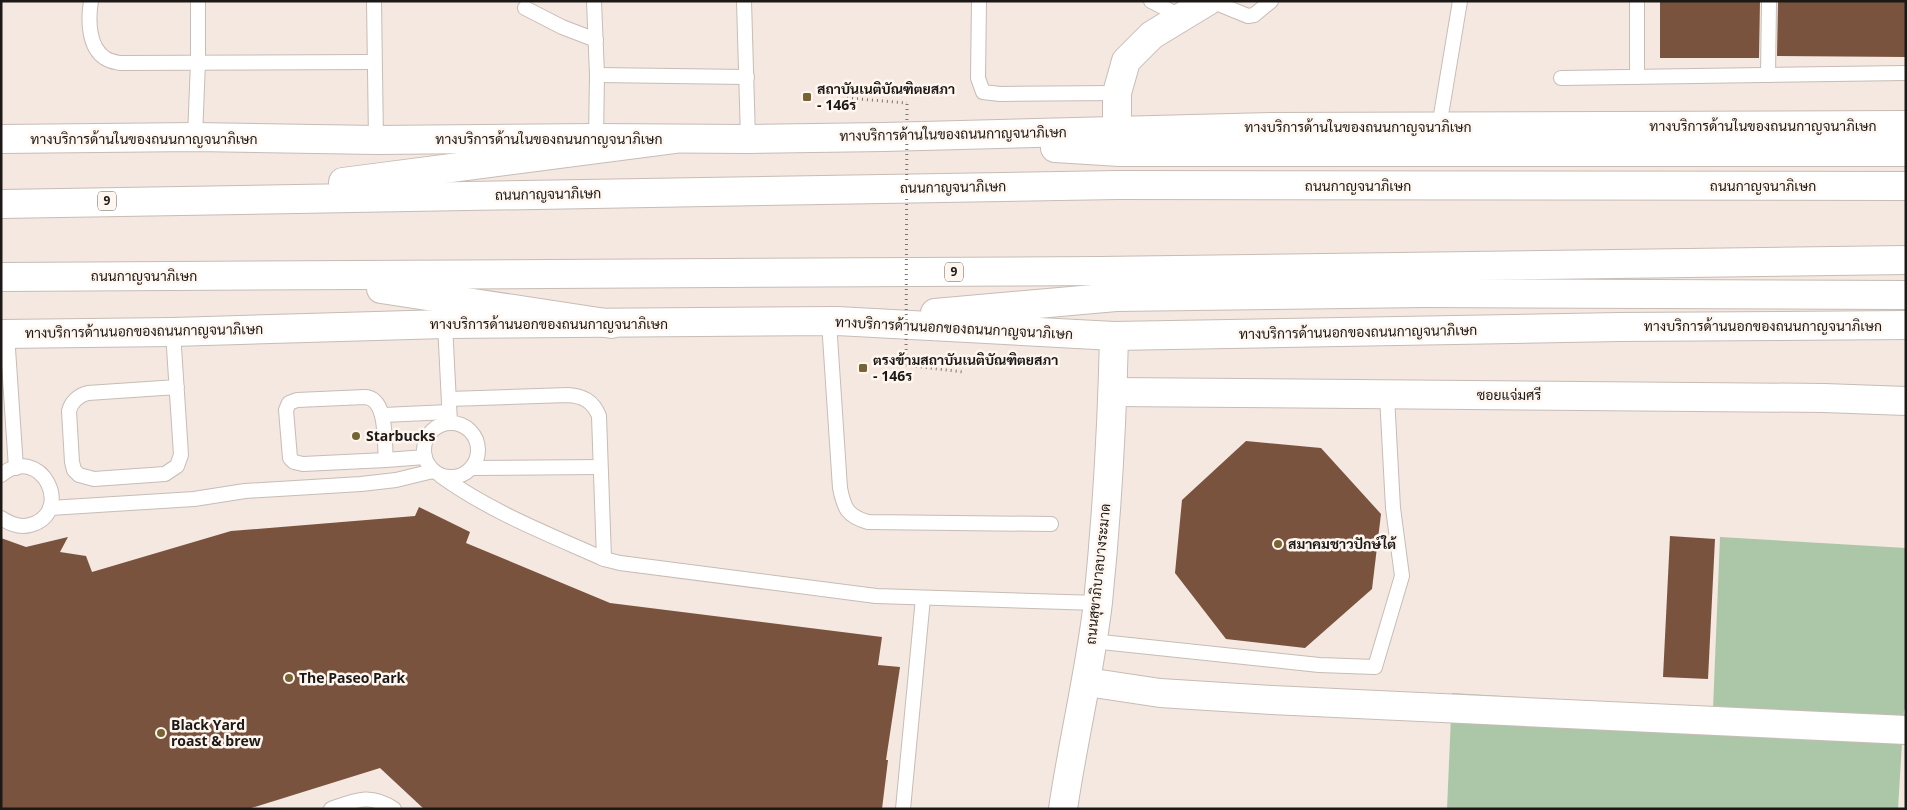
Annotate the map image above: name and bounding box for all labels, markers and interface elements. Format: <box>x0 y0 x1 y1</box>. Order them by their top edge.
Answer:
place label: สถาบันเนติบัณฑิตยสภา - 146ร <box>817 79 955 114</box>
marker: สถาบันเนติบัณฑิตยสภา - 146ร <box>801 91 813 103</box>
street label: ทางบริการด้านในของถนนกาญจนาภิเษก <box>1649 116 1877 135</box>
street label: ทางบริการด้านในของถนนกาญจนาภิเษก <box>1244 117 1472 136</box>
street label: ทางบริการด้านในของถนนกาญจนาภิเษก <box>839 122 1067 145</box>
street label: ทางบริการด้านในของถนนกาญจนาภิเษก <box>30 129 258 148</box>
street label: ทางบริการด้านในของถนนกาญจนาภิเษก <box>435 129 663 148</box>
street label: ถนนกาญจนาภิเษก <box>900 176 1006 197</box>
street label: ถนนกาญจนาภิเษก <box>1305 176 1411 195</box>
street label: ถนนกาญจนาภิเษก <box>1710 176 1816 195</box>
street label: ถนนกาญจนาภิเษก <box>495 183 601 204</box>
road number: 9 <box>98 192 116 210</box>
road number: 9 <box>945 262 963 282</box>
street label: ถนนกาญจนาภิเษก <box>91 266 197 285</box>
street label: ทางบริการด้านนอกของถนนกาญจนาภิเษก <box>835 312 1074 343</box>
street label: ทางบริการด้านนอกของถนนกาญจนาภิเษก <box>430 314 668 333</box>
street label: ทางบริการด้านนอกของถนนกาญจนาภิเษก <box>1644 316 1882 335</box>
street label: ทางบริการด้านนอกของถนนกาญจนาภิเษก <box>25 319 263 342</box>
street label: ทางบริการด้านนอกของถนนกาญจนาภิเษก <box>1239 320 1477 343</box>
place label: ตรงข้ามสถาบันเนติบัณฑิตยสภา - 146ร <box>873 350 1058 385</box>
marker: ตรงข้ามสถาบันเนติบัณฑิตยสภา - 146ร <box>857 362 869 374</box>
street label: ซอยแจ่มศรี <box>1477 385 1541 404</box>
place label: Starbucks <box>366 426 436 445</box>
marker: Starbucks <box>350 430 362 442</box>
street label: ถนนสุขาภิบาลบางระมาด <box>1081 502 1115 646</box>
place label: สมาคมชาวปักษ์ใต้ <box>1288 534 1397 553</box>
marker: สมาคมชาวปักษ์ใต้ <box>1272 538 1284 550</box>
place label: The Paseo Park <box>299 668 406 687</box>
marker: The Paseo Park <box>283 672 295 684</box>
place label: Black Yard roast & brew <box>171 715 261 750</box>
marker: Black Yard roast & brew <box>155 727 167 739</box>

